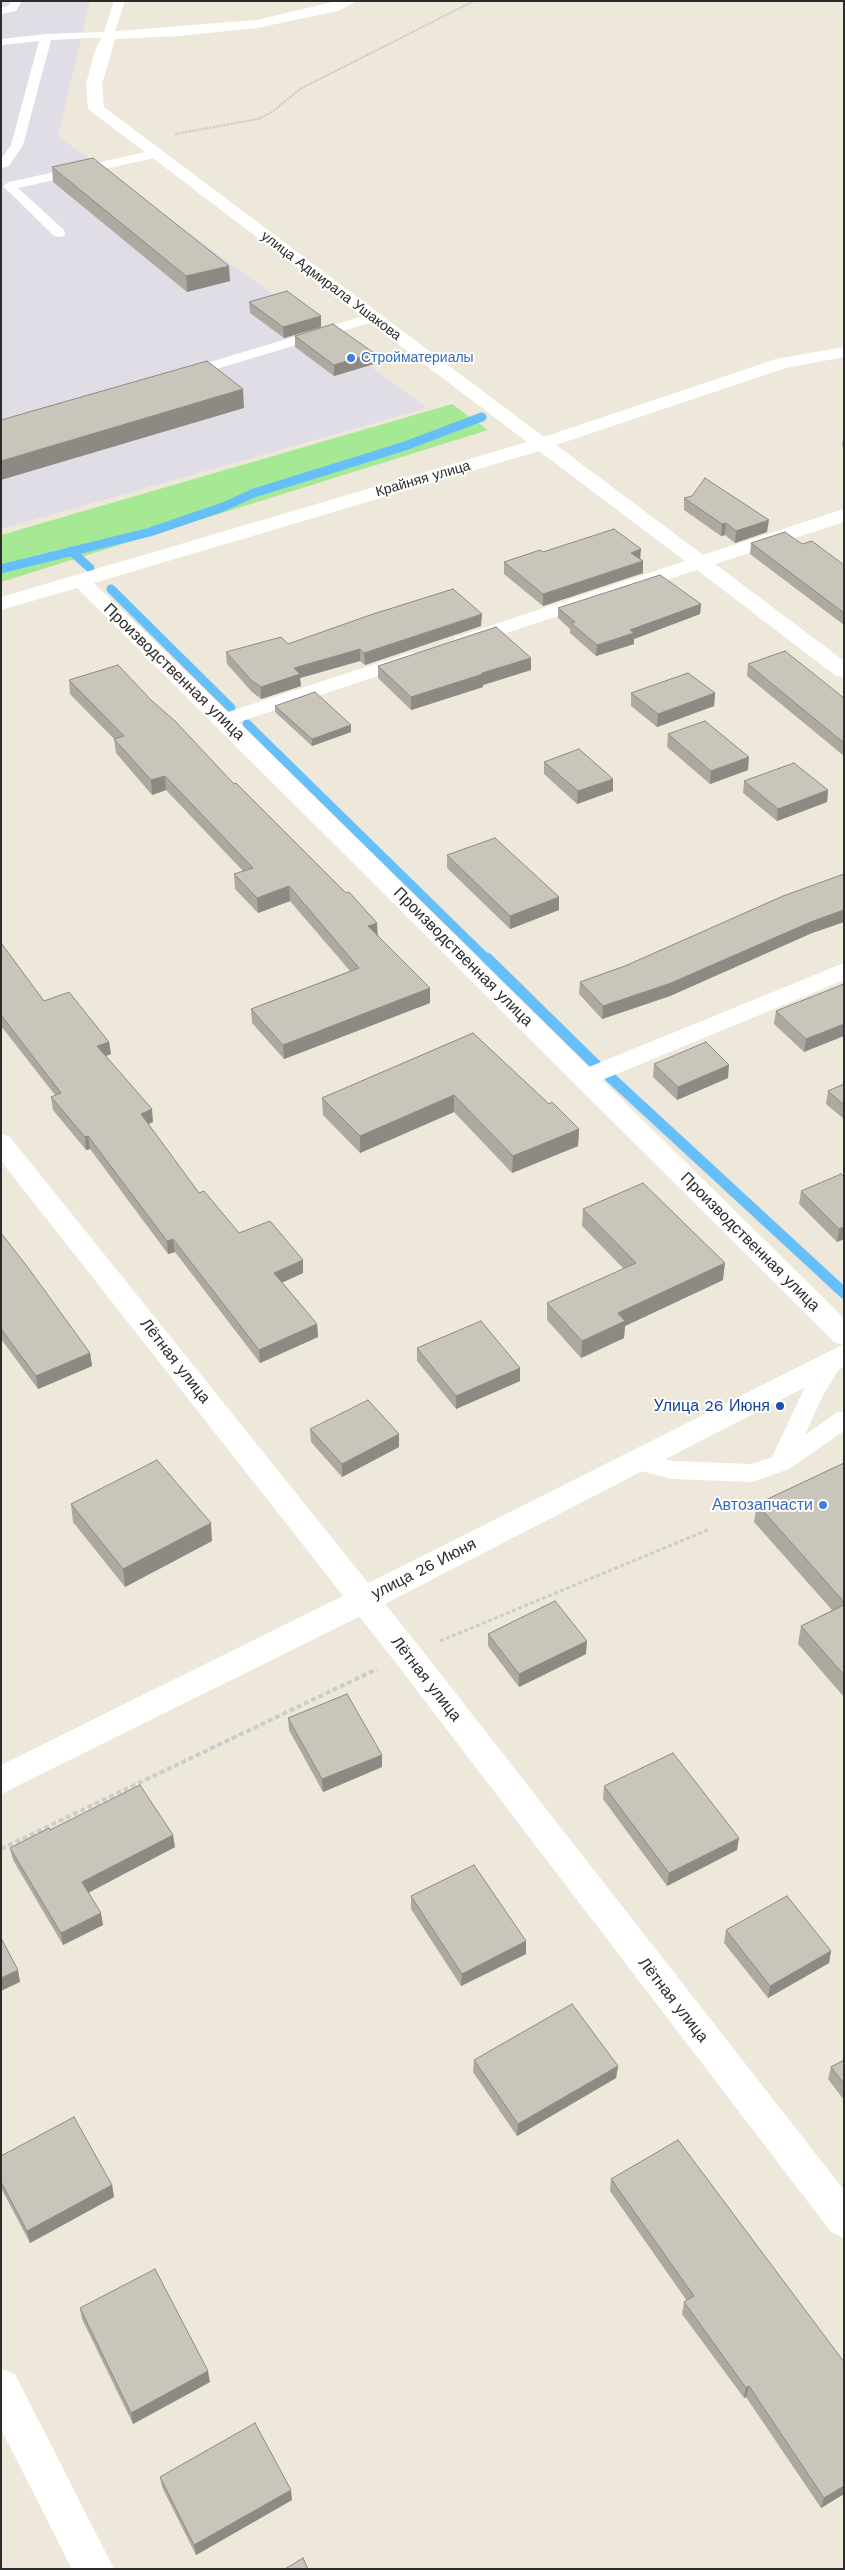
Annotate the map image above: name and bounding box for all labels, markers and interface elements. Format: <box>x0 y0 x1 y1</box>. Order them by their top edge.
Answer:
street label: улица Адмирала Ушакова <box>258 228 404 344</box>
place label: Стройматериалы <box>361 350 474 366</box>
marker: Стройматериалы <box>345 352 357 364</box>
street label: Крайняя улица <box>374 457 472 501</box>
street label: Производственная улица <box>99 599 249 745</box>
street label: Производственная улица <box>389 883 537 1031</box>
street label: Производственная улица <box>676 1168 824 1316</box>
street label: Лётная улица <box>136 1315 214 1407</box>
place label: Улица 26 Июня <box>654 1396 770 1416</box>
marker: Улица 26 Июня <box>774 1400 786 1412</box>
place label: Автозапчасти <box>712 1495 813 1515</box>
marker: Автозапчасти <box>817 1499 829 1511</box>
street label: улица 26 Июня <box>368 1534 480 1604</box>
street label: Лётная улица <box>387 1633 465 1725</box>
street label: Лётная улица <box>634 1954 712 2046</box>

